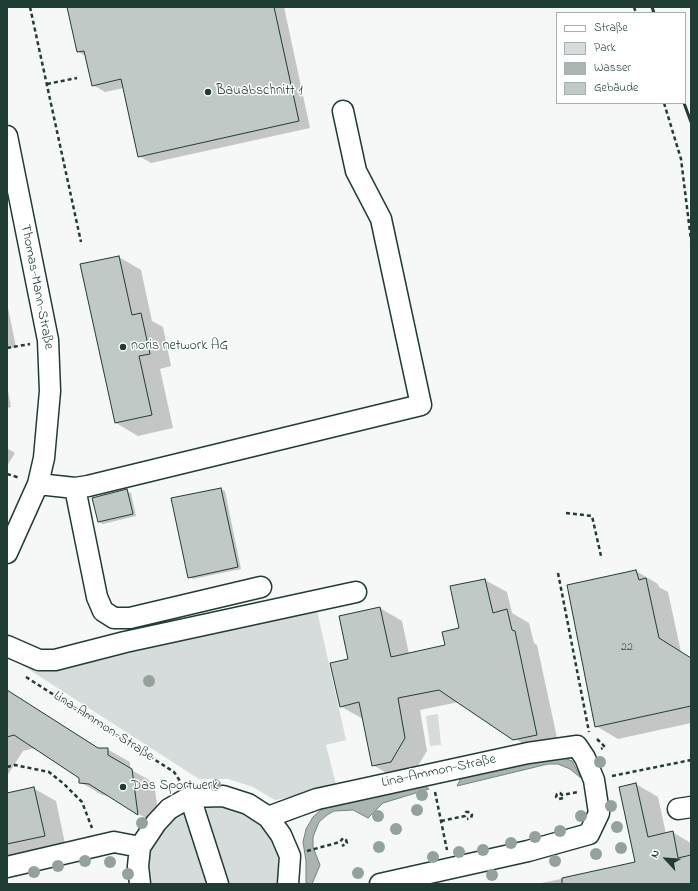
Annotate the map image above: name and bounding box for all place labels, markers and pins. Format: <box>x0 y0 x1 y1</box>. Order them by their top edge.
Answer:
place label: Bauabschnitt 1 <box>216 84 303 100</box>
marker: Bauabschnitt 1 <box>203 87 213 97</box>
place label: noris network AG <box>131 339 228 355</box>
marker: noris network AG <box>118 342 128 352</box>
place label: Das Sportwerk <box>131 779 218 795</box>
marker: Das Sportwerk <box>118 782 128 792</box>

